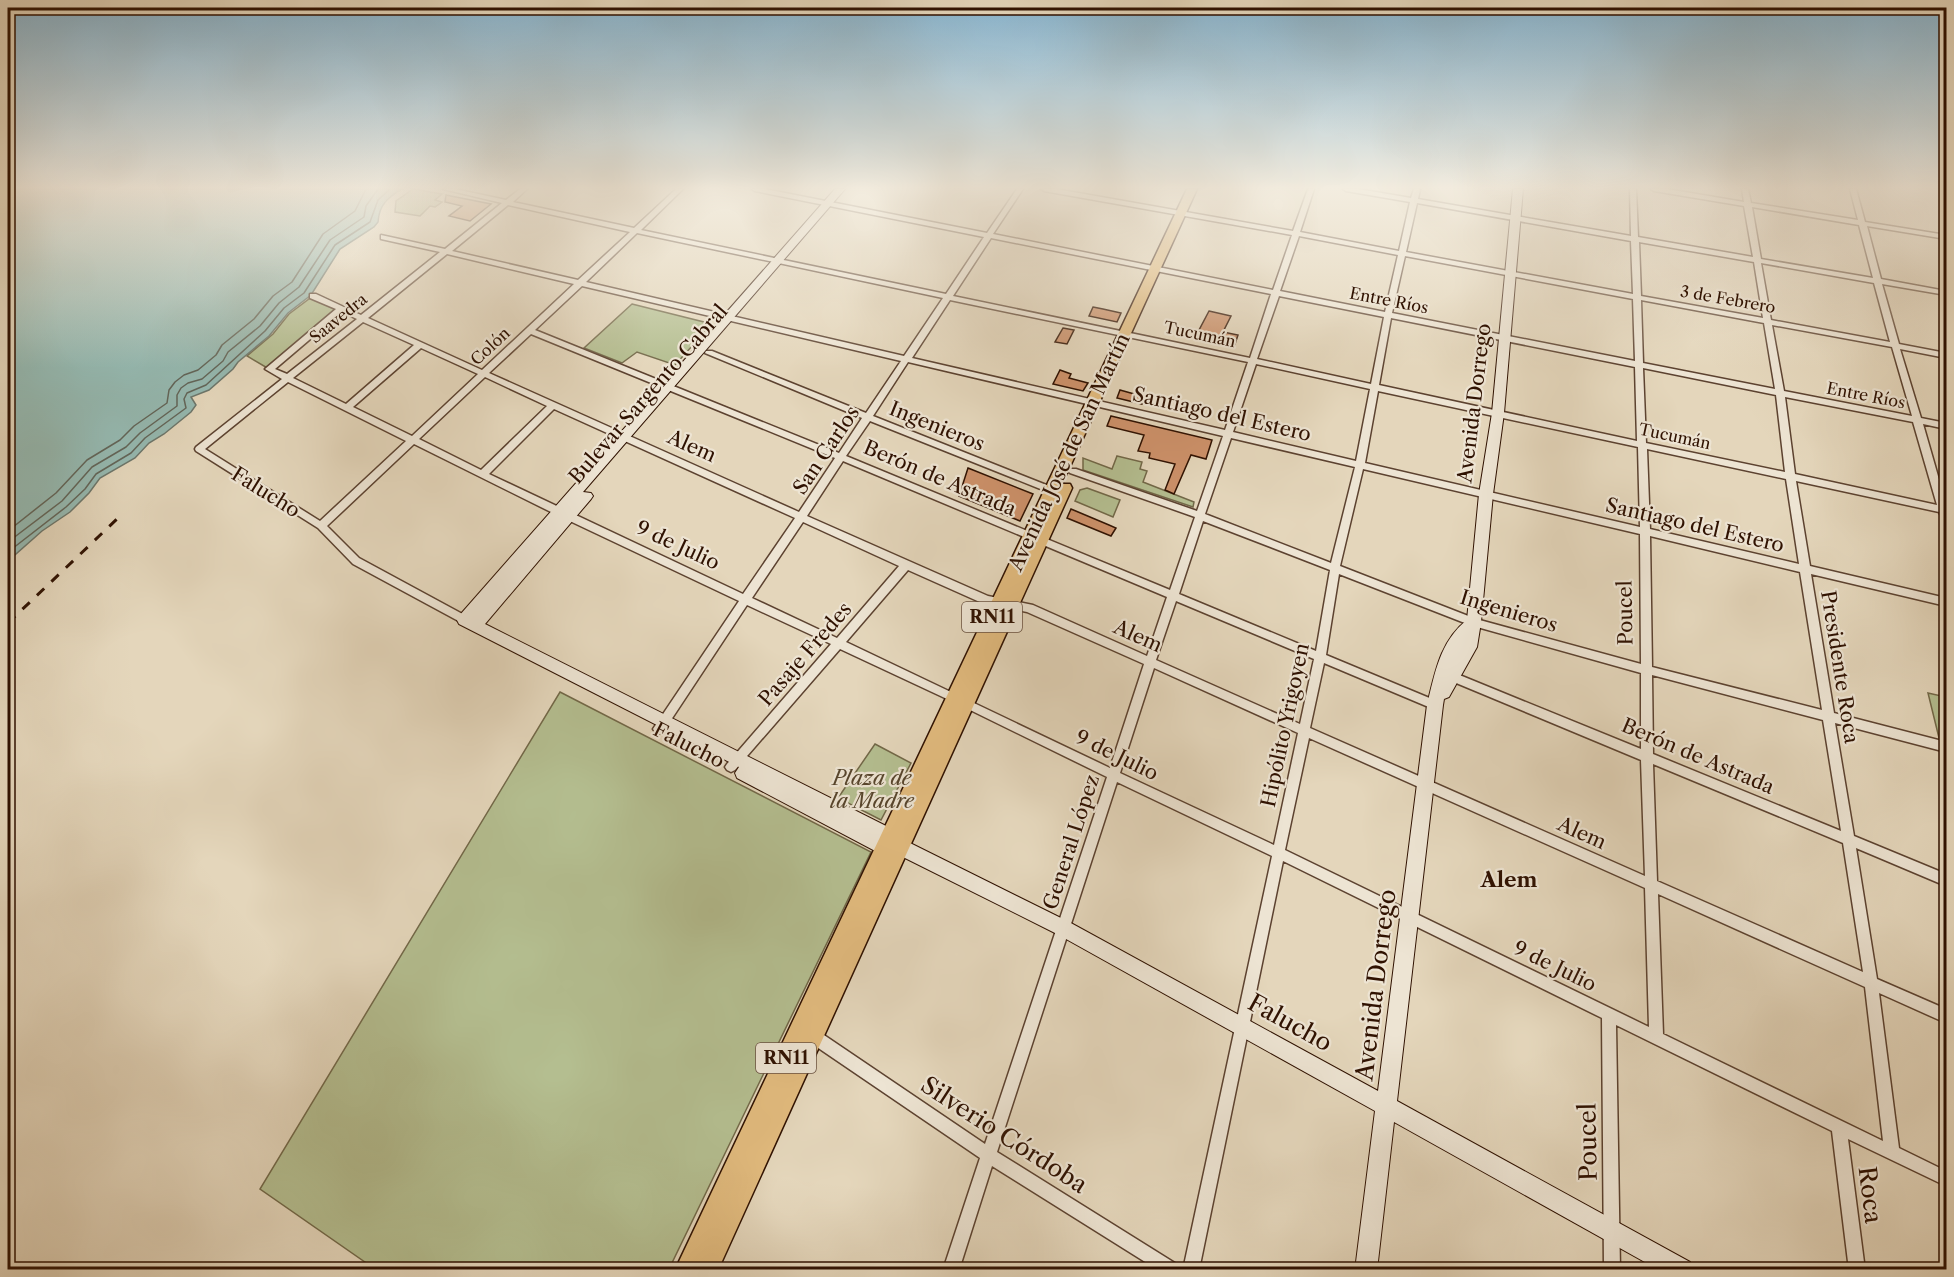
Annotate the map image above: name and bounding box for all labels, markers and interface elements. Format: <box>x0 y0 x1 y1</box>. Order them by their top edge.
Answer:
street label: 3 de Febrero <box>1679 281 1777 317</box>
street label: Entre Ríos <box>1348 283 1430 317</box>
street label: Saavedra <box>305 288 371 347</box>
street label: Bulevar Sargento Cabral <box>564 299 732 489</box>
street label: Tucumán <box>1162 317 1238 351</box>
street label: Avenida Dorrego <box>1452 322 1496 485</box>
street label: Colón <box>466 323 514 369</box>
street label: Avenida José de San Martín <box>1003 329 1135 576</box>
street label: Entre Ríos <box>1825 378 1907 412</box>
street label: Santiago del Estero <box>1130 382 1314 446</box>
street label: Ingenieros <box>886 396 988 456</box>
street label: San Carlos <box>788 401 864 499</box>
street label: Tucumán <box>1637 419 1713 453</box>
street label: Alem <box>663 424 720 467</box>
street label: Berón de Astrada <box>860 435 1020 521</box>
street label: Falucho <box>227 462 305 522</box>
street label: Santiago del Estero <box>1603 493 1787 557</box>
street label: 9 de Julio <box>632 515 724 575</box>
street label: Poucel <box>1612 580 1638 646</box>
street label: Ingenieros <box>1457 585 1561 637</box>
street label: Presidente Roca <box>1816 589 1864 746</box>
street label: Pasaje Fredes <box>754 597 856 711</box>
road number: RN11 <box>962 602 1022 632</box>
street label: Alem <box>1109 614 1166 657</box>
street label: Hipólito Yrigoyen <box>1256 640 1314 809</box>
street label: Berón de Astrada <box>1618 713 1778 799</box>
street label: Falucho <box>650 717 728 773</box>
street label: 9 de Julio <box>1072 725 1162 785</box>
park label: Plaza de la Madre <box>830 766 915 813</box>
street label: General López <box>1038 772 1104 912</box>
street label: Alem <box>1553 811 1610 854</box>
district label: Alem <box>1479 867 1538 892</box>
street label: Avenida Dorrego <box>1349 888 1402 1083</box>
street label: 9 de Julio <box>1510 936 1600 996</box>
street label: Falucho <box>1243 988 1337 1057</box>
road number: RN11 <box>756 1043 816 1073</box>
street label: Silverio Córdoba <box>916 1070 1093 1199</box>
street label: Poucel <box>1572 1103 1603 1181</box>
street label: Roca <box>1853 1165 1888 1225</box>

